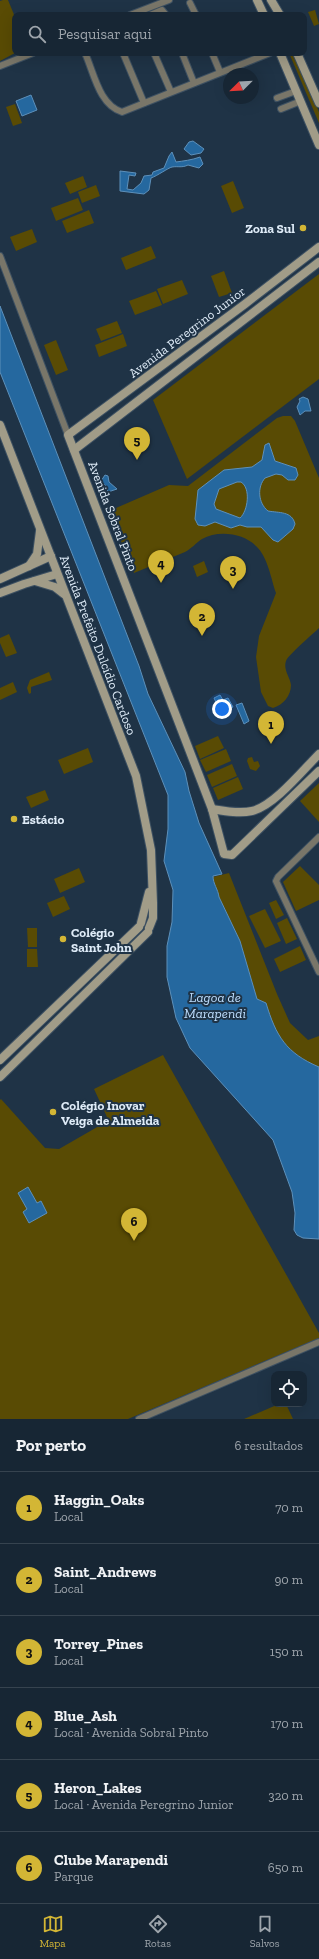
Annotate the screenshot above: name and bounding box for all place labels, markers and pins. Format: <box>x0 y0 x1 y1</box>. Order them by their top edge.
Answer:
place label: Zona Sul <box>245 221 295 236</box>
marker: Zona Sul <box>298 223 308 233</box>
pin: 5 <box>124 427 150 460</box>
pin: 4 <box>148 550 174 583</box>
pin: 3 <box>220 556 246 589</box>
pin: 2 <box>189 603 215 636</box>
pin: 1 <box>258 711 284 744</box>
place label: Estácio <box>22 812 64 827</box>
marker: Estácio <box>9 814 19 824</box>
place label: Colégio Saint John <box>71 925 132 955</box>
marker: Colégio Saint John <box>58 934 68 944</box>
place label: Colégio Inovar Veiga de Almeida <box>61 1098 160 1128</box>
marker: Colégio Inovar Veiga de Almeida <box>48 1107 58 1117</box>
pin: 6 <box>121 1208 147 1241</box>

